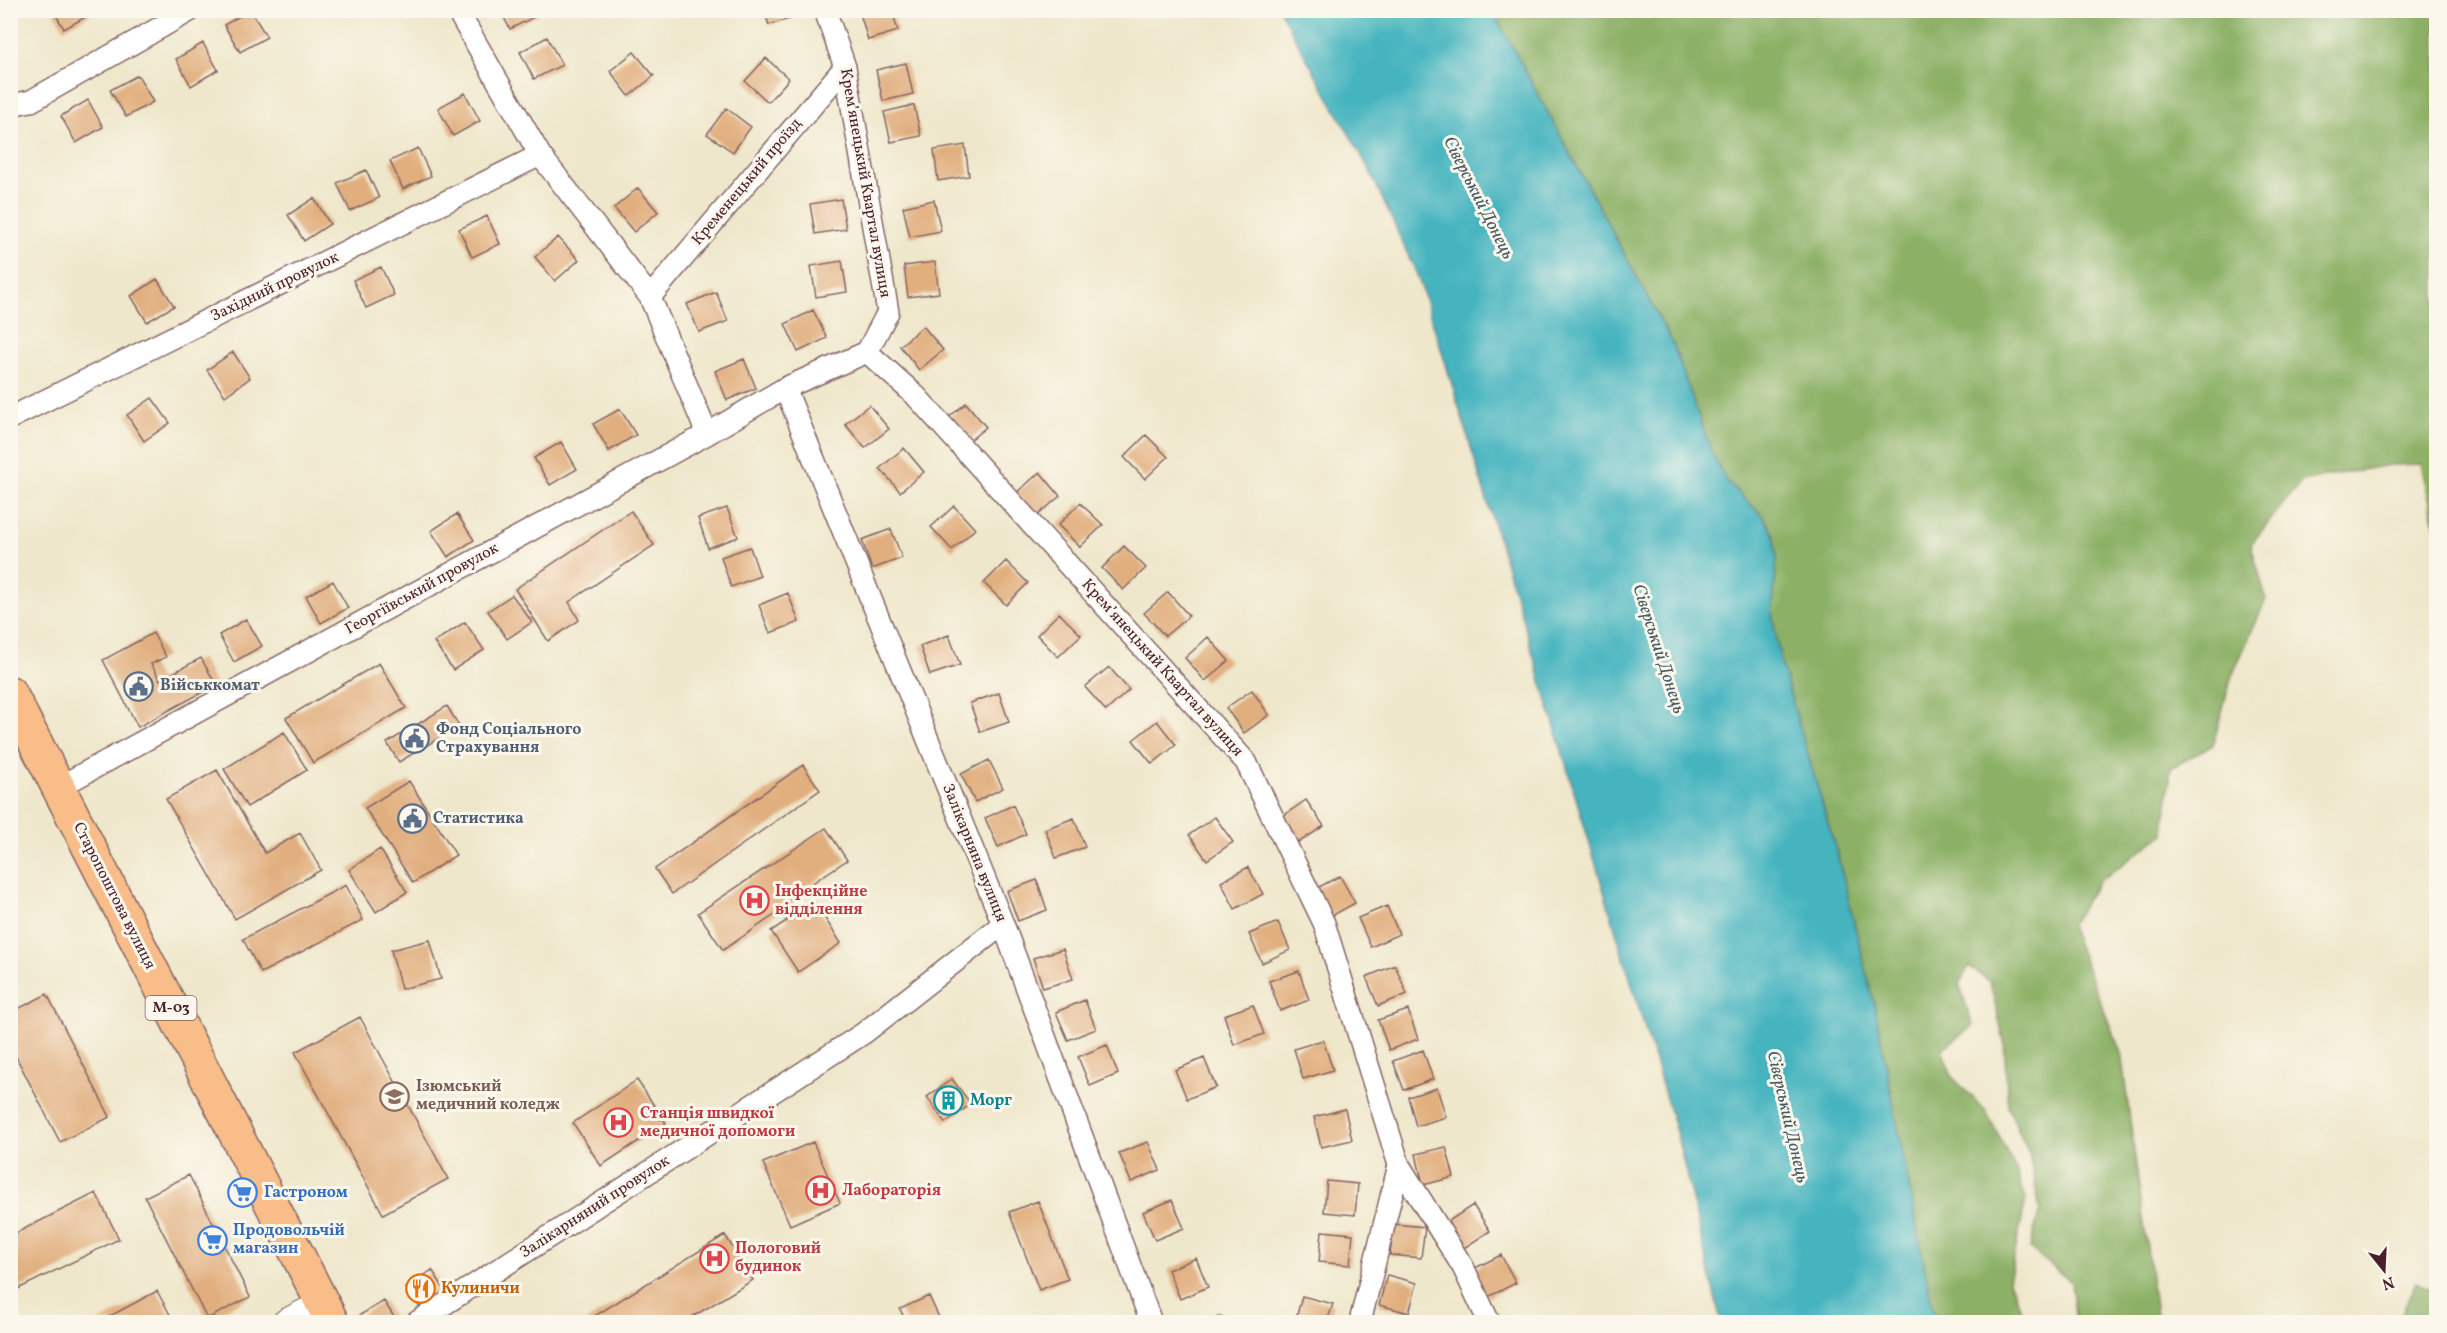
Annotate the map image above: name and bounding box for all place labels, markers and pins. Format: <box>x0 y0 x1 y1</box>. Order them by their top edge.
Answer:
public building icon: Вiйськкомат <box>123 670 155 702</box>
place label: Вiйськкомат <box>160 675 260 697</box>
place label: Фонд Соцiального Страхування <box>436 719 581 759</box>
public building icon: Фонд Соцiального Страхування <box>399 723 431 755</box>
public building icon: Статистика <box>396 803 428 835</box>
place label: Статистика <box>433 808 524 830</box>
place label: Інфекційне відділення <box>775 881 867 921</box>
hospital icon: Інфекційне відділення <box>738 885 770 917</box>
place label: Ізюмський медичний коледж <box>416 1076 560 1116</box>
school or university icon: Ізюмський медичний коледж <box>379 1080 411 1112</box>
building icon: Морг <box>933 1085 965 1117</box>
place label: Морг <box>970 1090 1012 1112</box>
place label: Станція швидкої медичної допомоги <box>640 1103 795 1143</box>
hospital icon: Станція швидкої медичної допомоги <box>603 1107 635 1139</box>
hospital icon: Лабораторія <box>805 1175 837 1207</box>
supermarket icon: Гастроном <box>227 1177 259 1209</box>
place label: Лабораторія <box>842 1180 941 1202</box>
place label: Гастроном <box>264 1182 348 1204</box>
place label: Продовольчiй магазин <box>233 1220 345 1260</box>
supermarket icon: Продовольчiй магазин <box>196 1224 228 1256</box>
place label: Пологовий будинок <box>735 1238 821 1278</box>
hospital icon: Пологовий будинок <box>698 1242 730 1274</box>
restaurant icon: Кулиничи <box>404 1273 436 1305</box>
place label: Кулиничи <box>441 1278 520 1300</box>

